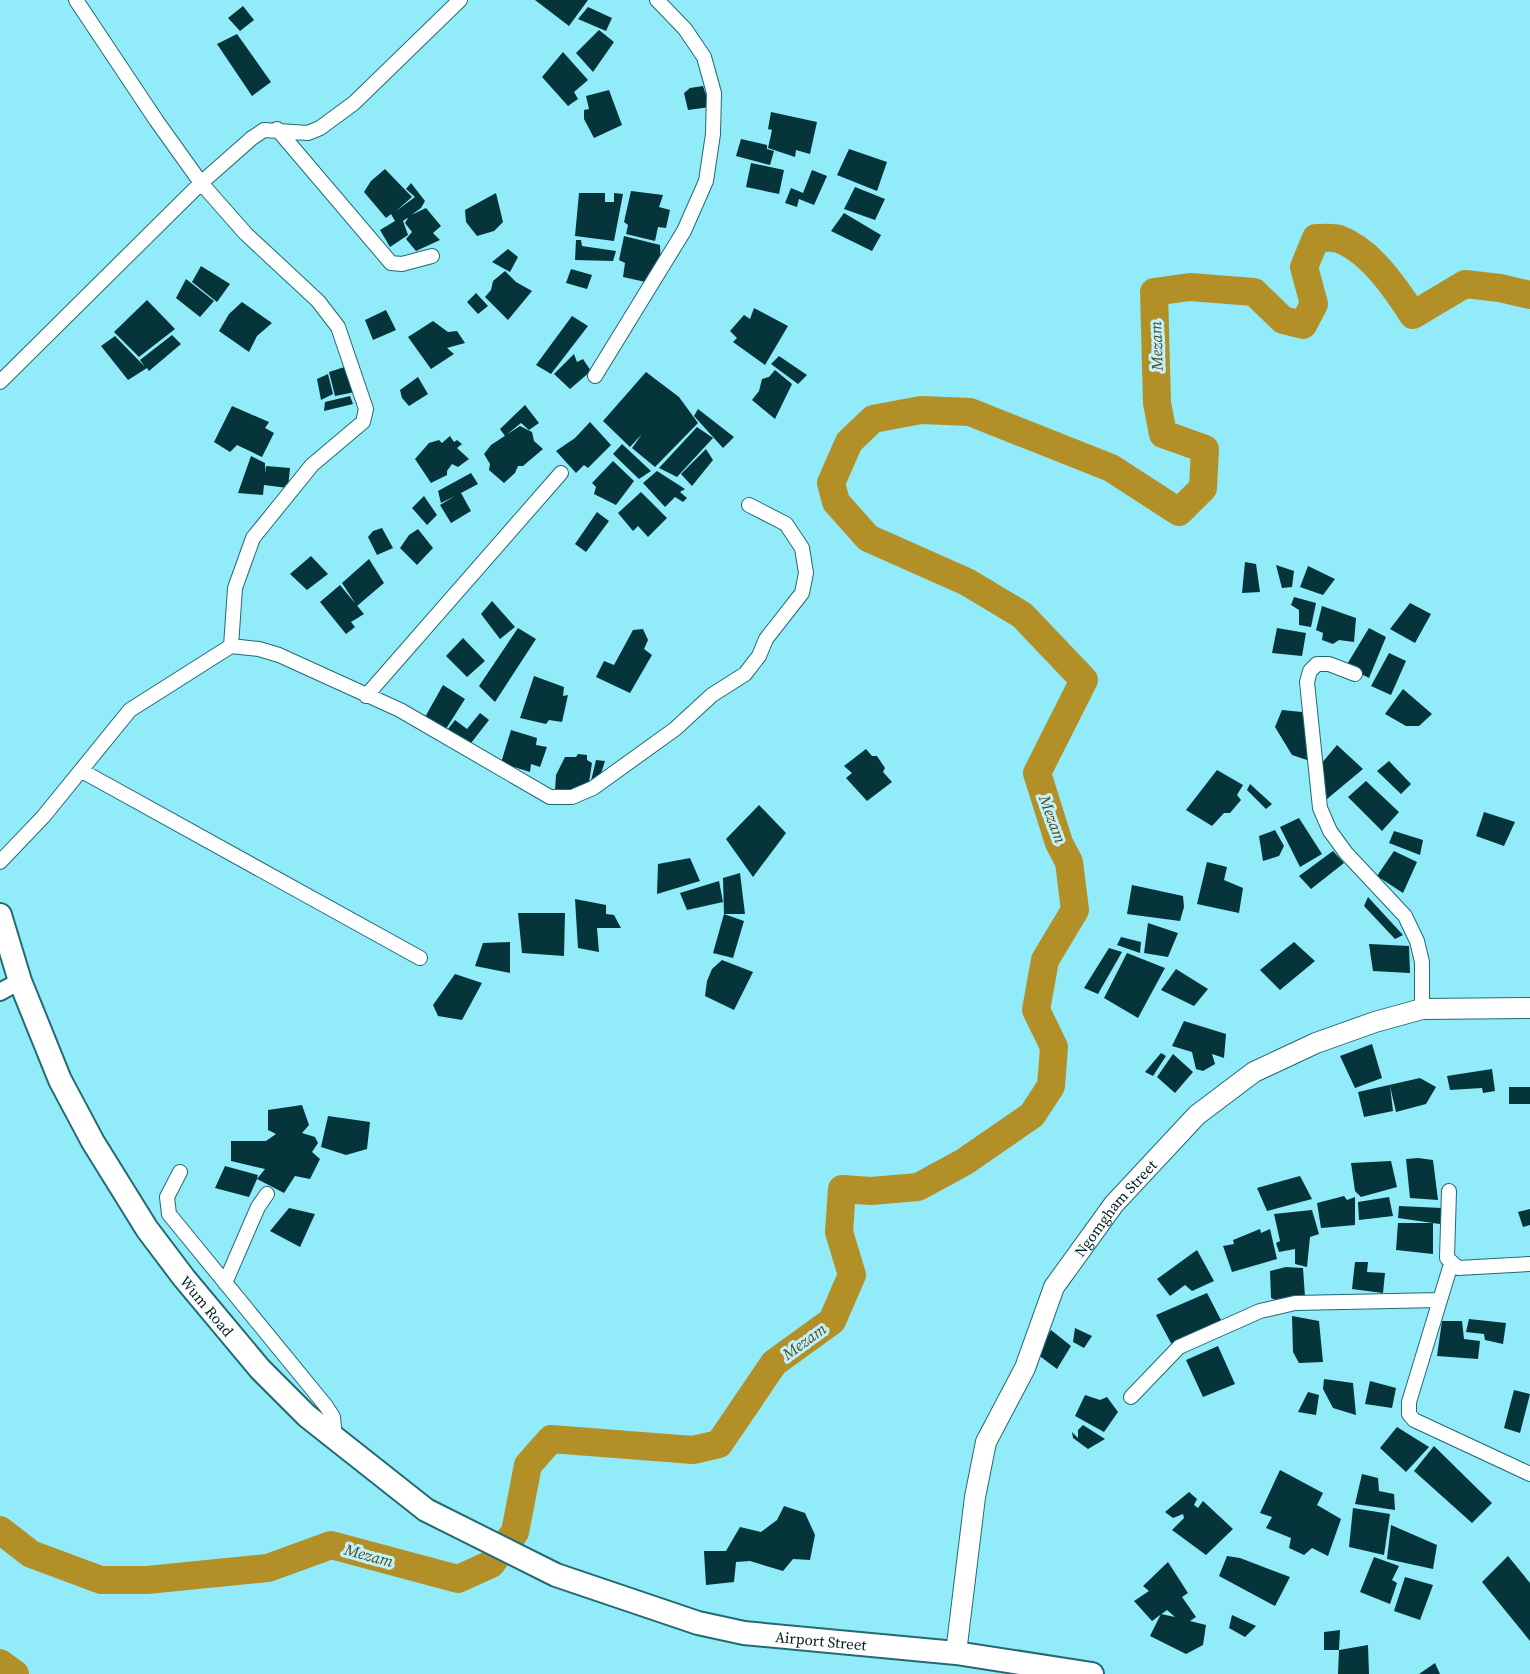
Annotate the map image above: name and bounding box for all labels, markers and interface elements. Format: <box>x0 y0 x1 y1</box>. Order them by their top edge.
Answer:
water label: Mezam <box>1144 321 1168 372</box>
water label: Mezam <box>1034 791 1072 846</box>
street label: Ngomgham Street <box>1069 1155 1161 1261</box>
street label: Wum Road <box>176 1271 239 1341</box>
water label: Mezam <box>777 1317 831 1365</box>
water label: Mezam <box>341 1538 396 1572</box>
street label: Airport Street <box>774 1625 868 1655</box>

